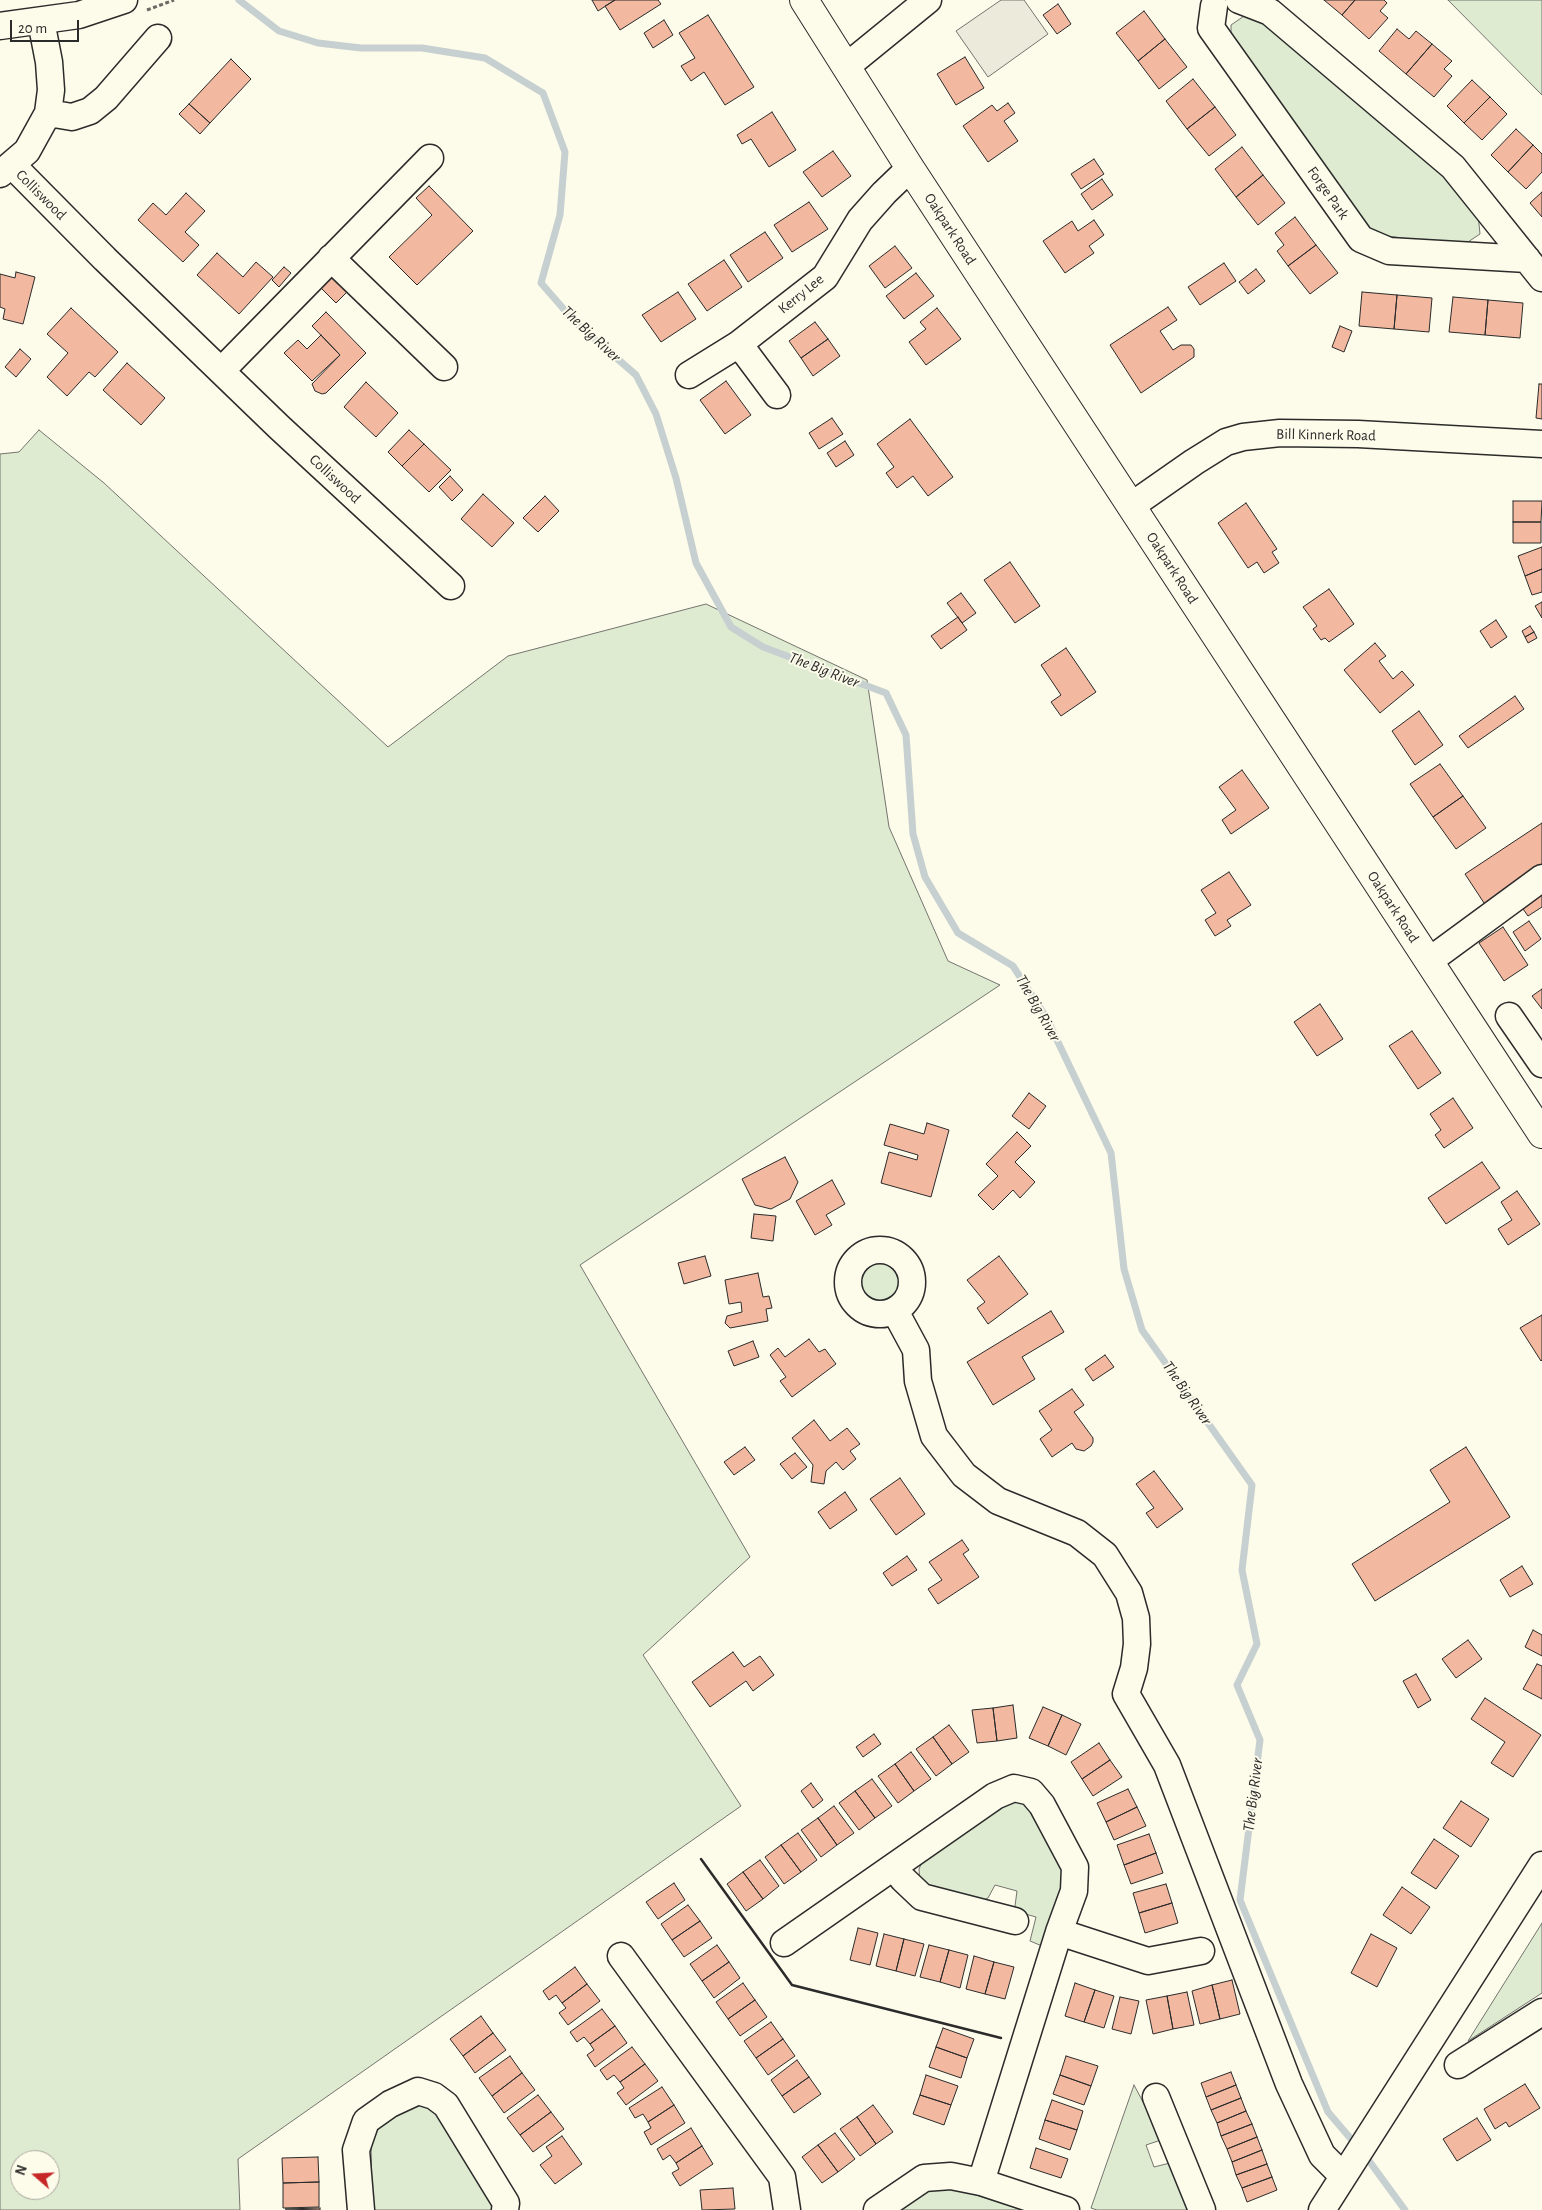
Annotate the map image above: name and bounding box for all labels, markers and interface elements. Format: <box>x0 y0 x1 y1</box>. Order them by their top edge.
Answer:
scale bar <box>12 10 81 42</box>
text: 20 m <box>18 21 47 36</box>
street label: Forge Park <box>1303 163 1353 223</box>
street label: Colliswood <box>12 166 70 224</box>
street label: Oakpark Road <box>920 190 980 268</box>
street label: Kerry Lee <box>775 270 827 318</box>
water label: The Big River <box>557 302 625 366</box>
street label: Bill Kinnerk Road <box>1276 425 1376 445</box>
street label: Colliswood <box>306 451 364 507</box>
street label: Oakpark Road <box>1142 529 1202 607</box>
water label: The Big River <box>786 648 862 692</box>
street label: Oakpark Road <box>1363 868 1423 946</box>
water label: The Big River <box>1011 971 1065 1045</box>
water label: The Big River <box>1158 1357 1216 1429</box>
water label: The Big River <box>1239 1757 1267 1833</box>
north arrow <box>10 2150 60 2200</box>
text: N <box>14 2164 30 2177</box>

